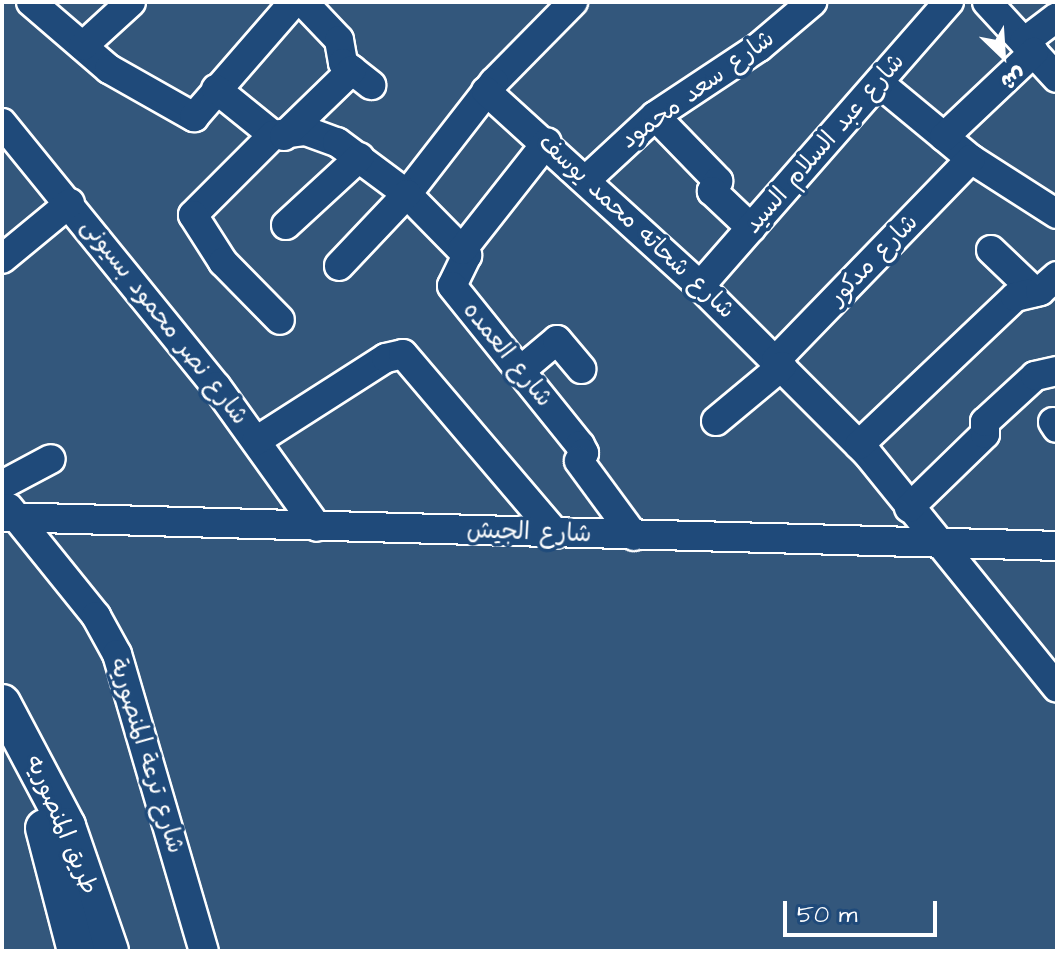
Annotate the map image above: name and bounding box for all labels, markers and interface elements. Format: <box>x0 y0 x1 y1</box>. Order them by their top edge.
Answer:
north arrow <box>963 16 1043 96</box>
street label: شارع سعد محمود <box>616 25 780 155</box>
street label: شارع عبد السلام السيد <box>739 48 911 240</box>
text: ش <box>996 59 1031 97</box>
street label: شارع شحاته محمد يوسف <box>532 129 740 325</box>
street label: شارع مدكور <box>824 208 924 312</box>
street label: شارع نصر محمود بسيونى <box>74 213 254 431</box>
street label: شارع العمده <box>456 297 558 413</box>
street label: شارع الجيش <box>466 516 592 550</box>
street label: شارع ترعة المنصورية <box>103 655 189 857</box>
street label: طريق المنصوريه <box>19 751 103 899</box>
scale bar <box>787 885 941 935</box>
text: 50 m <box>797 898 857 932</box>

